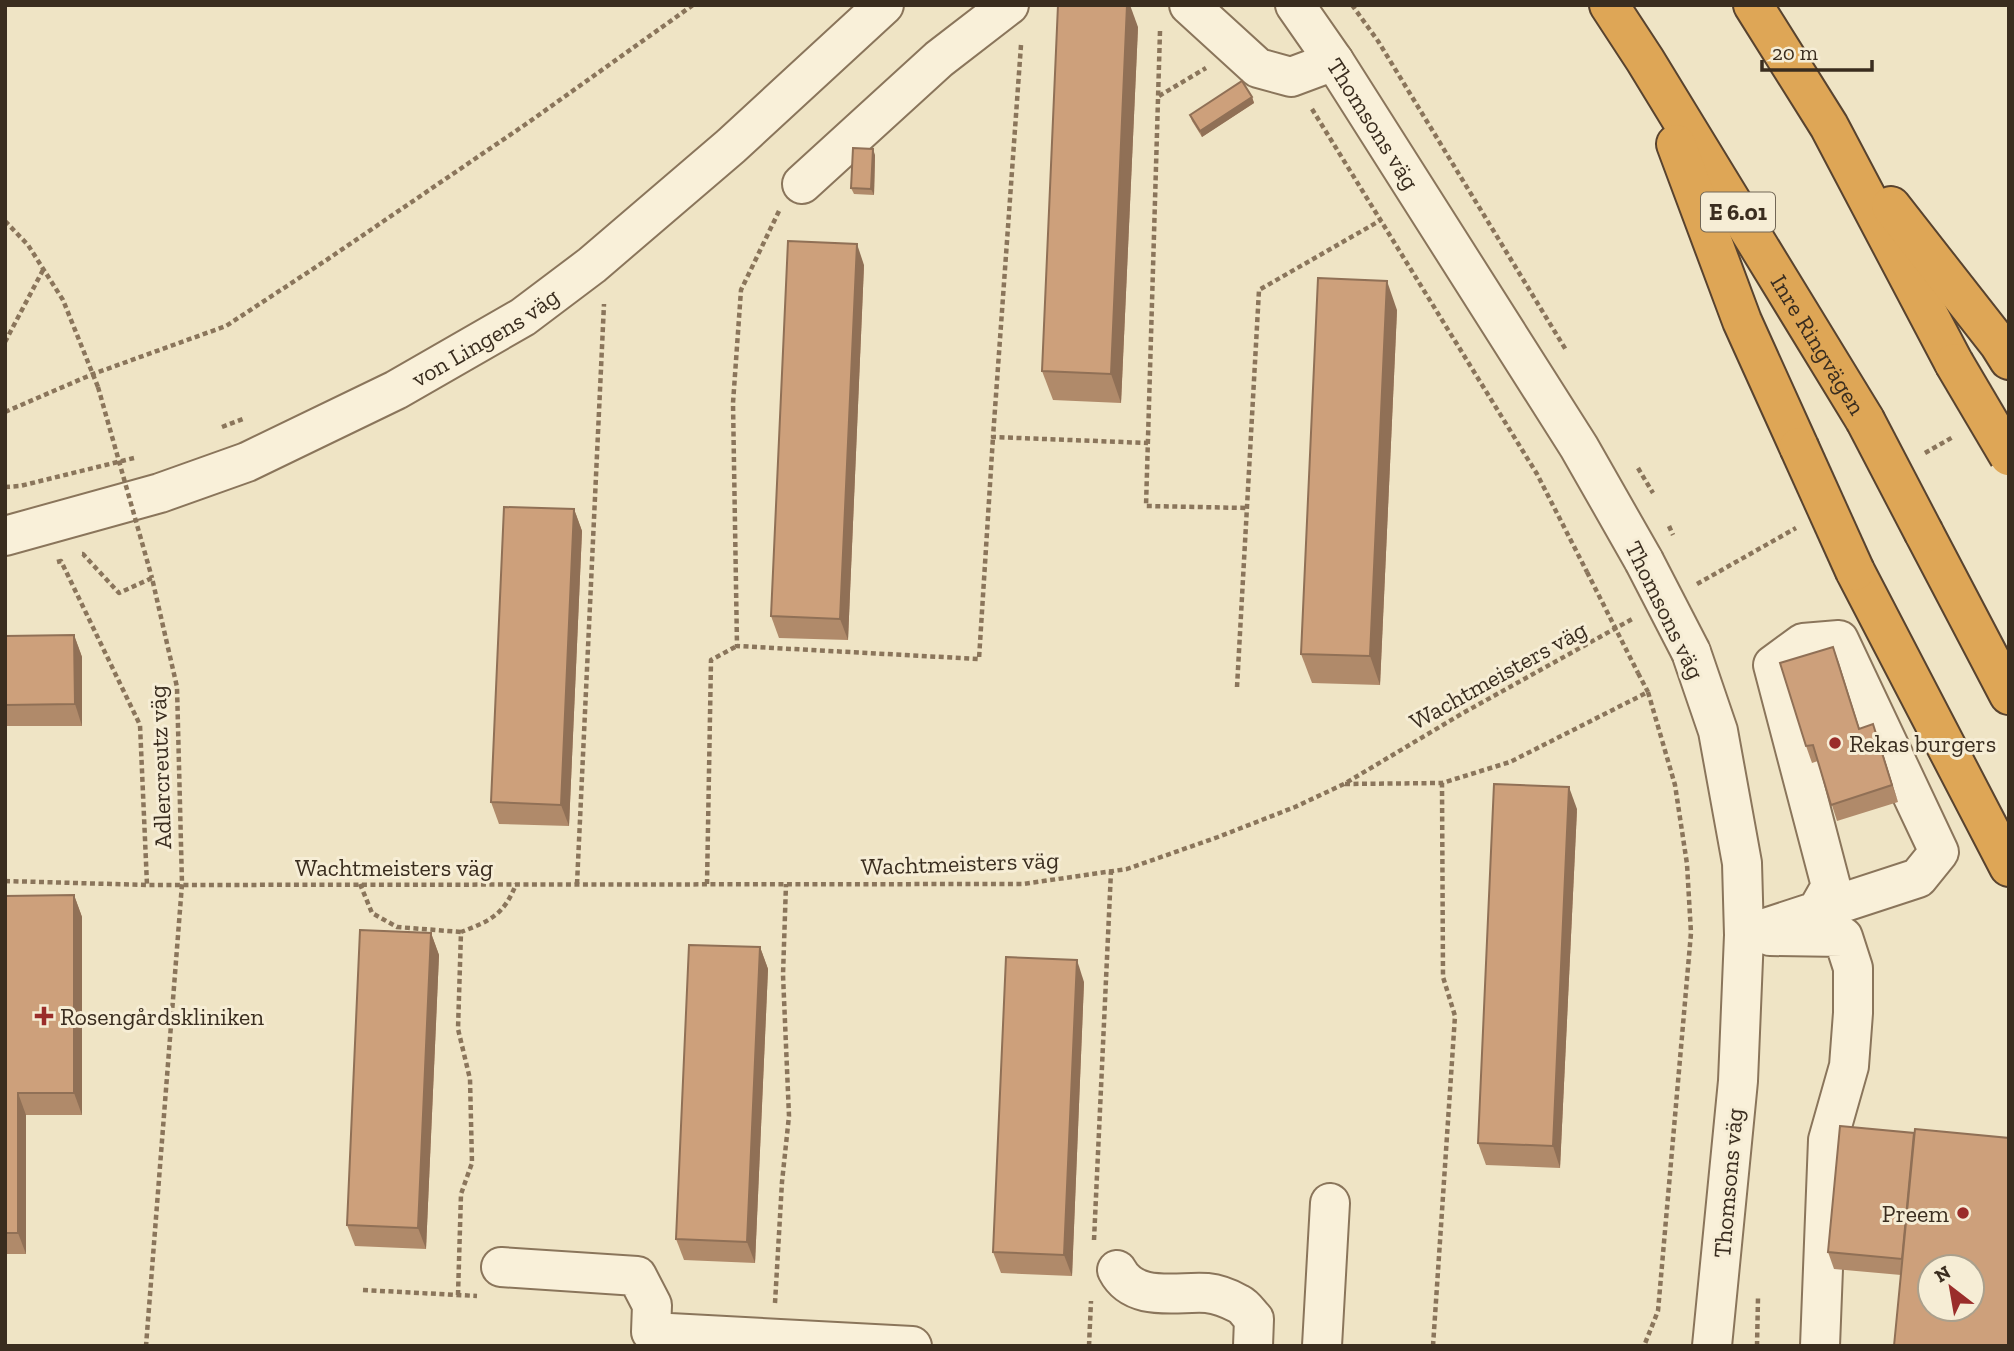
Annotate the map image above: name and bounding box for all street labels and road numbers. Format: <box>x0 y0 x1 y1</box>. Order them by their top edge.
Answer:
street label: Thomsons väg <box>1321 52 1426 195</box>
road number: E 6.01 <box>1701 192 1775 232</box>
street label: Inre Ringvägen <box>1765 269 1873 420</box>
street label: von Lingens väg <box>406 281 564 393</box>
street label: Thomsons väg <box>1619 536 1711 684</box>
street label: Wachtmeisters väg <box>1404 614 1592 736</box>
street label: Adlercreutz väg <box>143 685 177 849</box>
street label: Wachtmeisters väg <box>860 845 1060 881</box>
street label: Wachtmeisters väg <box>295 853 493 882</box>
street label: Thomsons väg <box>1707 1107 1749 1259</box>

